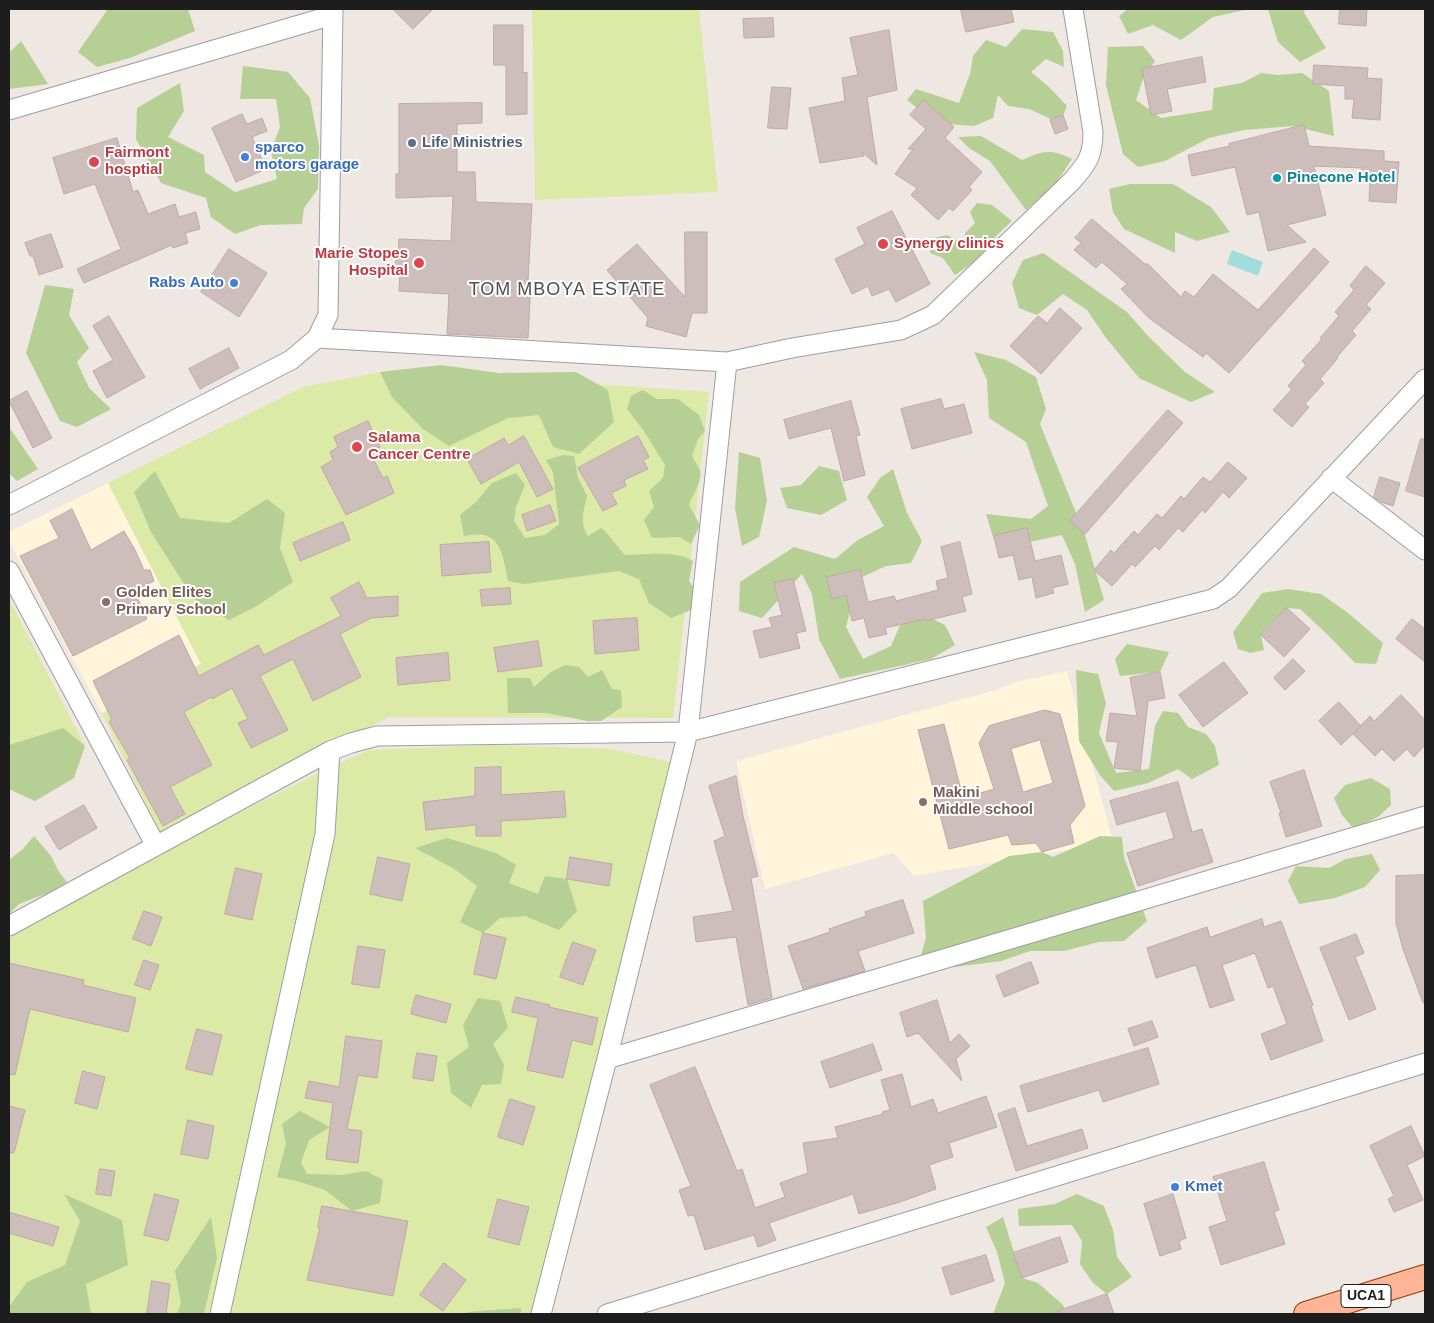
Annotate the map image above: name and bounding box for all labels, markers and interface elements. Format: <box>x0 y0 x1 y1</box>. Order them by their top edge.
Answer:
place label: Life Ministries <box>422 134 523 152</box>
marker: Life Ministries <box>406 137 418 149</box>
place label: sparco motors garage <box>255 139 359 174</box>
place label: Fairmont hosptial <box>105 144 169 179</box>
marker: sparco motors garage <box>239 151 251 163</box>
marker: Fairmont hosptial <box>87 155 101 169</box>
place label: Pinecone Hotel <box>1287 169 1395 187</box>
marker: Pinecone Hotel <box>1271 172 1283 184</box>
place label: Synergy clinics <box>894 235 1004 253</box>
marker: Synergy clinics <box>876 237 890 251</box>
place label: Marie Stopes Hospital <box>315 245 408 280</box>
marker: Marie Stopes Hospital <box>412 256 426 270</box>
place label: Rabs Auto <box>149 274 224 292</box>
marker: Rabs Auto <box>228 277 240 289</box>
district label: TOM MBOYA ESTATE <box>467 279 667 301</box>
place label: Salama Cancer Centre <box>368 429 471 464</box>
marker: Salama Cancer Centre <box>350 440 364 454</box>
place label: Golden Elites Primary School <box>116 584 226 619</box>
marker: Golden Elites Primary School <box>100 596 112 608</box>
place label: Makini Middle school <box>933 784 1033 819</box>
marker: Makini Middle school <box>917 796 929 808</box>
place label: Kmet <box>1185 1178 1223 1196</box>
marker: Kmet <box>1169 1181 1181 1193</box>
road number: UCA1 <box>1341 1284 1391 1308</box>

